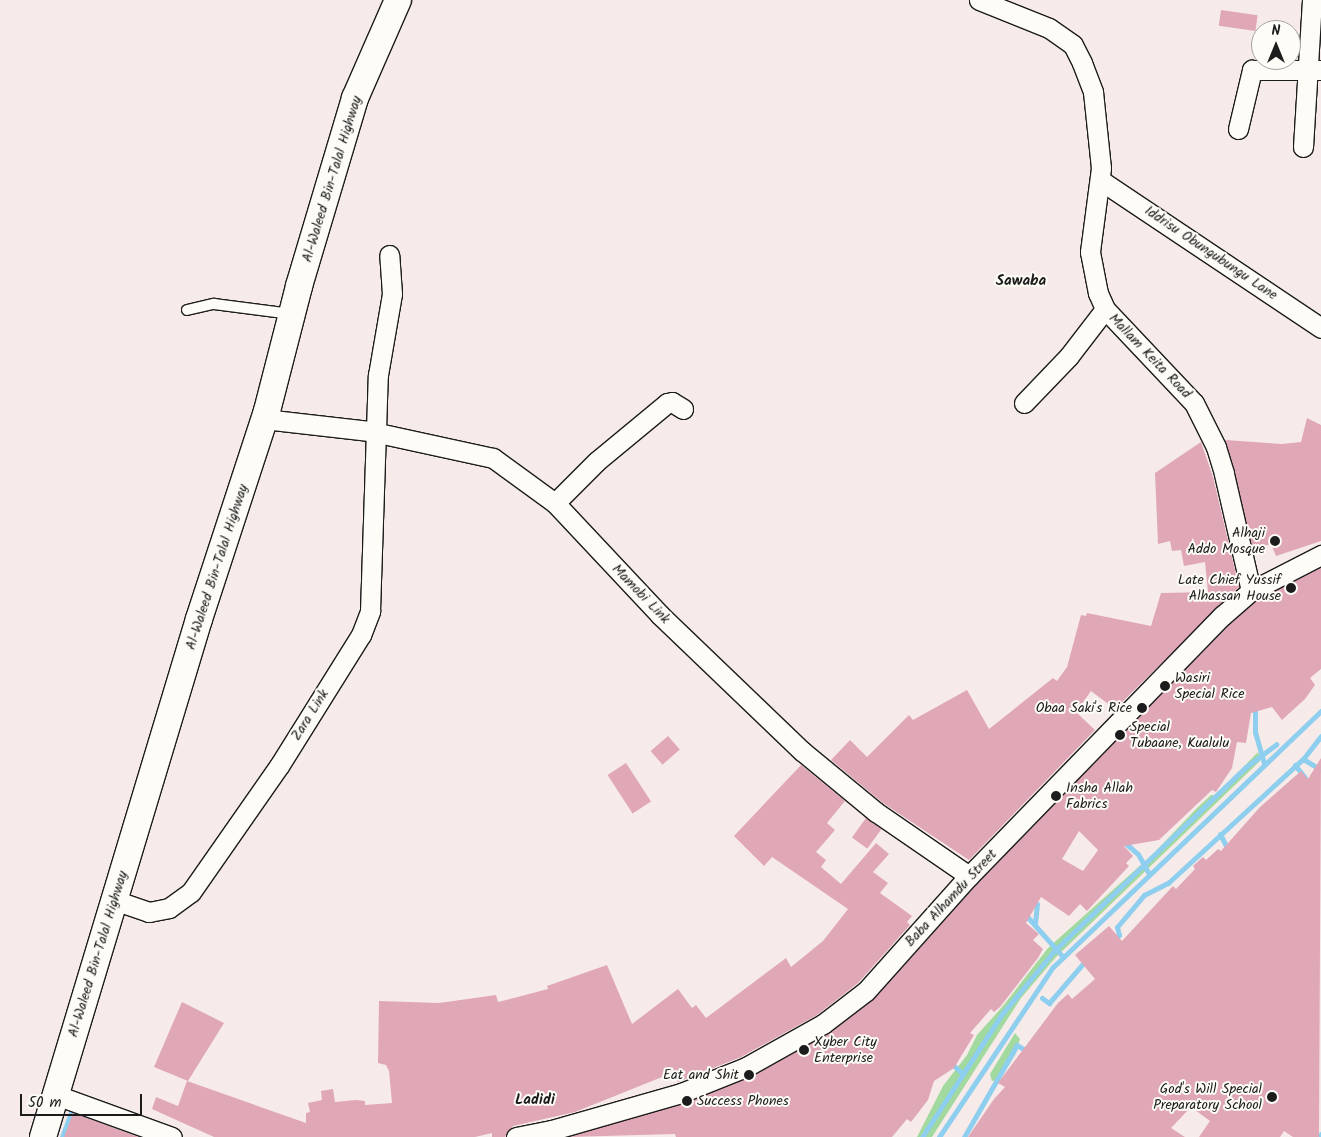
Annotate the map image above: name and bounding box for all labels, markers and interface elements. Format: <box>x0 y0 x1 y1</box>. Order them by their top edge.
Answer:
north arrow <box>1251 20 1301 70</box>
text: N <box>1272 20 1280 42</box>
street label: Al-Waleed Bin-Talal Highway <box>299 94 365 264</box>
street label: Iddrisu Obungubungu Lane <box>1141 202 1281 304</box>
district label: Sawaba <box>996 273 1046 291</box>
street label: Mallam Keita Road <box>1105 310 1195 402</box>
street label: Al-Waleed Bin-Talal Highway <box>182 482 252 652</box>
place label: Alhaji Addo Mosque <box>1188 525 1265 558</box>
marker: Alhaji Addo Mosque <box>1269 535 1281 547</box>
street label: Mamobi Link <box>608 561 674 627</box>
place label: Late Chief Yussif Alhassan House <box>1178 572 1281 604</box>
marker: Late Chief Yussif Alhassan House <box>1285 582 1297 594</box>
place label: Wasiri Special Rice <box>1175 670 1245 702</box>
marker: Wasiri Special Rice <box>1159 680 1171 692</box>
street label: Zara Link <box>288 686 332 744</box>
place label: Obaa Saki's Rice <box>1036 700 1132 716</box>
marker: Obaa Saki's Rice <box>1136 702 1148 714</box>
place label: Special Tubaane, Kualulu <box>1130 719 1229 752</box>
marker: Special Tubaane, Kualulu <box>1114 729 1126 741</box>
place label: Insha Allah Fabrics <box>1066 780 1133 812</box>
marker: Insha Allah Fabrics <box>1050 790 1062 802</box>
street label: Baba Alhamdu Street <box>902 846 1000 950</box>
street label: Al-Waleed Bin-Talal Highway <box>65 869 131 1039</box>
place label: Xyber City Enterprise <box>814 1034 877 1066</box>
marker: Xyber City Enterprise <box>798 1044 810 1056</box>
place label: Eat and Shit <box>663 1067 739 1083</box>
marker: Eat and Shit <box>743 1069 755 1081</box>
place label: God's Will Special Preparatory School <box>1153 1081 1262 1114</box>
scale bar <box>22 1084 145 1116</box>
text: 50 m <box>28 1091 62 1115</box>
marker: God's Will Special Preparatory School <box>1266 1091 1278 1103</box>
district label: Ladidi <box>515 1092 555 1110</box>
place label: Success Phones <box>697 1093 789 1109</box>
marker: Success Phones <box>681 1095 693 1107</box>

